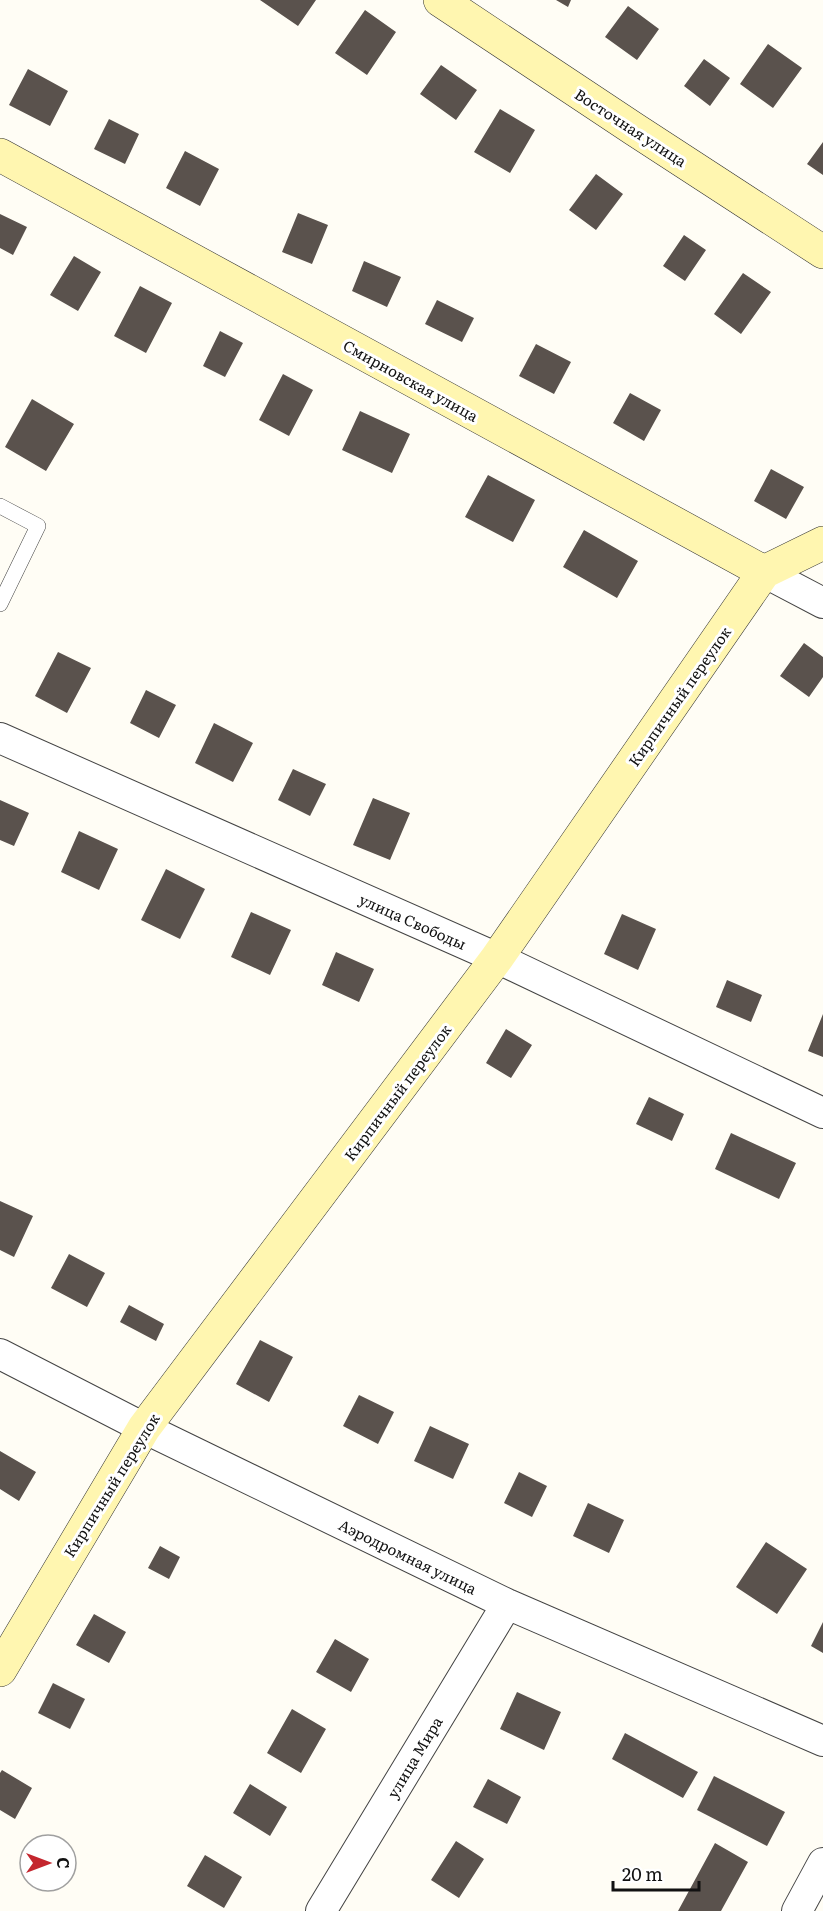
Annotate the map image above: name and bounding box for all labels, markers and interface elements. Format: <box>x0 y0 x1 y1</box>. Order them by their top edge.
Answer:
street label: Восточная улица <box>570 82 692 172</box>
street label: Смирновская улица <box>339 333 484 427</box>
street label: Кирпичный переулок <box>622 621 736 771</box>
street label: улица Свободы <box>356 887 470 955</box>
street label: Кирпичный переулок <box>338 1019 456 1165</box>
street label: Кирпичный переулок <box>57 1408 165 1562</box>
street label: Аэродромная улица <box>335 1513 482 1600</box>
street label: улица Мира <box>381 1711 448 1802</box>
north arrow <box>18 1833 78 1893</box>
scale bar <box>613 1854 698 1892</box>
text: С <box>52 1857 76 1869</box>
text: 20 m <box>622 1860 663 1887</box>

